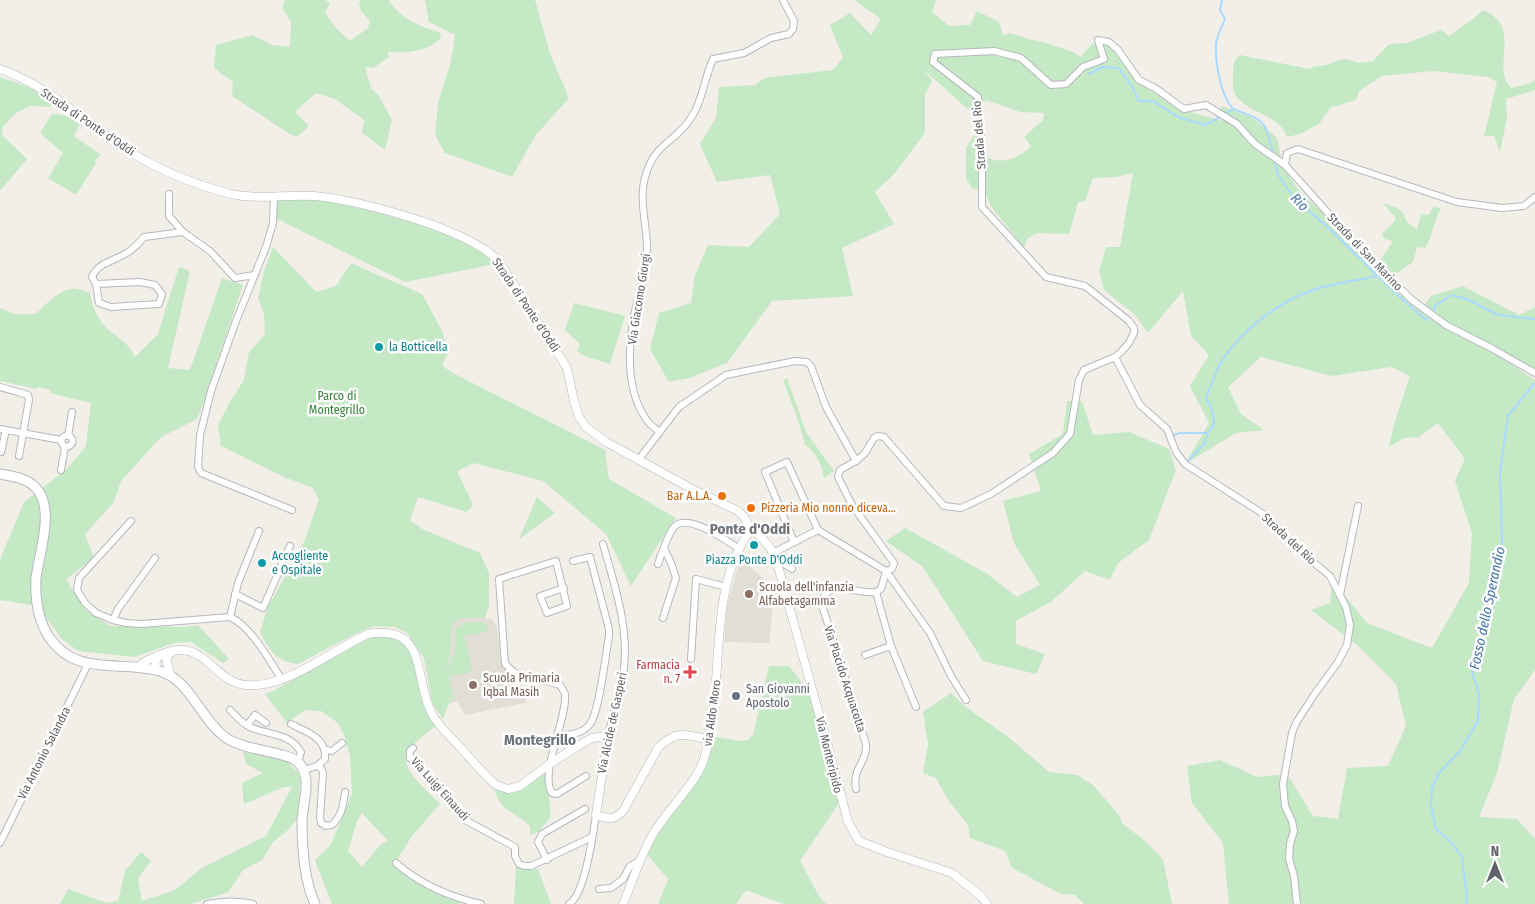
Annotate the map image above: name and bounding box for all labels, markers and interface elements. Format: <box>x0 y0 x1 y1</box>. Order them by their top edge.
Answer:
street label: Strada di Ponte d'Oddi <box>38 85 138 159</box>
street label: Strada del Rio <box>970 100 988 170</box>
water label: Rio <box>1287 190 1312 215</box>
street label: Strada di San Marino <box>1324 210 1406 294</box>
street label: Via Giacomo Giorgi <box>625 252 653 346</box>
street label: Strada di Ponte d'Oddi <box>489 255 563 355</box>
place label: la Botticella <box>389 340 448 354</box>
marker: la Botticella <box>373 341 385 353</box>
park label: Parco di Montegrillo <box>309 389 365 417</box>
place label: Bar A.L.A. <box>667 489 712 503</box>
marker: Bar A.L.A. <box>716 490 728 502</box>
place label: Pizzeria Mio nonno diceva... <box>761 501 896 515</box>
marker: Pizzeria Mio nonno diceva... <box>745 502 757 514</box>
street label: Strada del Rio <box>1259 510 1319 568</box>
district label: Ponte d'Oddi <box>710 520 790 538</box>
marker: Piazza Ponte D'Oddi <box>748 539 760 551</box>
water label: Fosso dello Sperandio <box>1466 545 1509 671</box>
place label: Accogliente e Ospitale <box>272 549 328 577</box>
place label: Piazza Ponte D'Oddi <box>705 553 803 567</box>
marker: Accogliente e Ospitale <box>256 557 268 569</box>
place label: Scuola dell'infanzia Alfabetagamma <box>759 580 854 608</box>
marker: Scuola dell'infanzia Alfabetagamma <box>743 588 755 600</box>
street label: Via Placido Acquacotta <box>821 624 869 734</box>
place label: Farmacia n. 7 <box>636 658 680 686</box>
marker: Farmacia n. 7 <box>684 666 696 678</box>
place label: Scuola Primaria Iqbal Masih <box>483 671 560 699</box>
street label: Via Alcide de Gasperi <box>594 671 630 775</box>
marker: Scuola Primaria Iqbal Masih <box>467 679 479 691</box>
street label: via Aldo Moro <box>700 679 724 747</box>
place label: San Giovanni Apostolo <box>746 682 810 710</box>
marker: San Giovanni Apostolo <box>730 690 742 702</box>
street label: Via Antonio Salandra <box>15 704 73 802</box>
street label: Via Monteripido <box>813 715 845 795</box>
district label: Montegrillo <box>504 731 576 749</box>
street label: Via Luigi Einaudi <box>408 754 472 824</box>
north arrow <box>1470 839 1520 889</box>
text: N <box>1491 843 1499 860</box>

